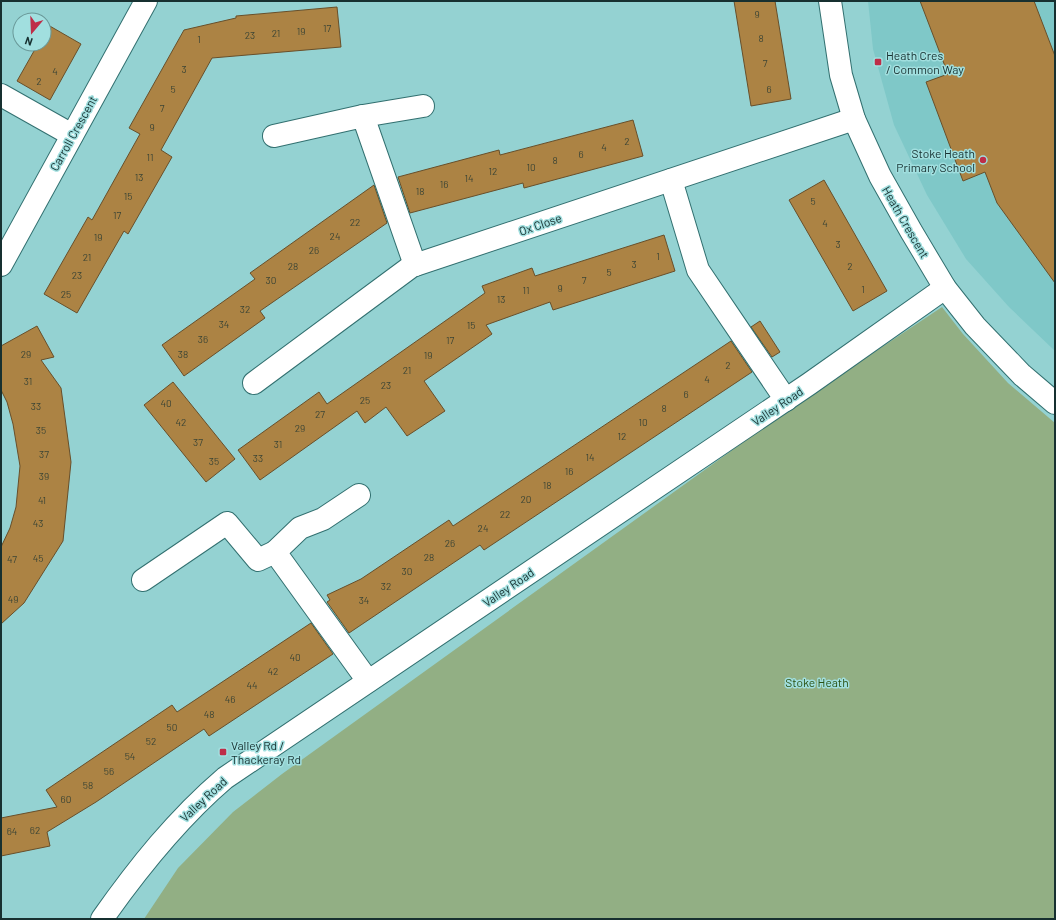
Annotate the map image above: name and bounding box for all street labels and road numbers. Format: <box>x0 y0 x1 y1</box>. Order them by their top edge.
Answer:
street label: Carroll Crescent <box>47 93 99 173</box>
street label: Heath Crescent <box>880 184 932 260</box>
street label: Ox Close <box>517 210 563 238</box>
street label: Valley Road <box>749 384 805 428</box>
street label: Valley Road <box>480 565 536 609</box>
street label: Valley Road <box>177 774 229 824</box>

